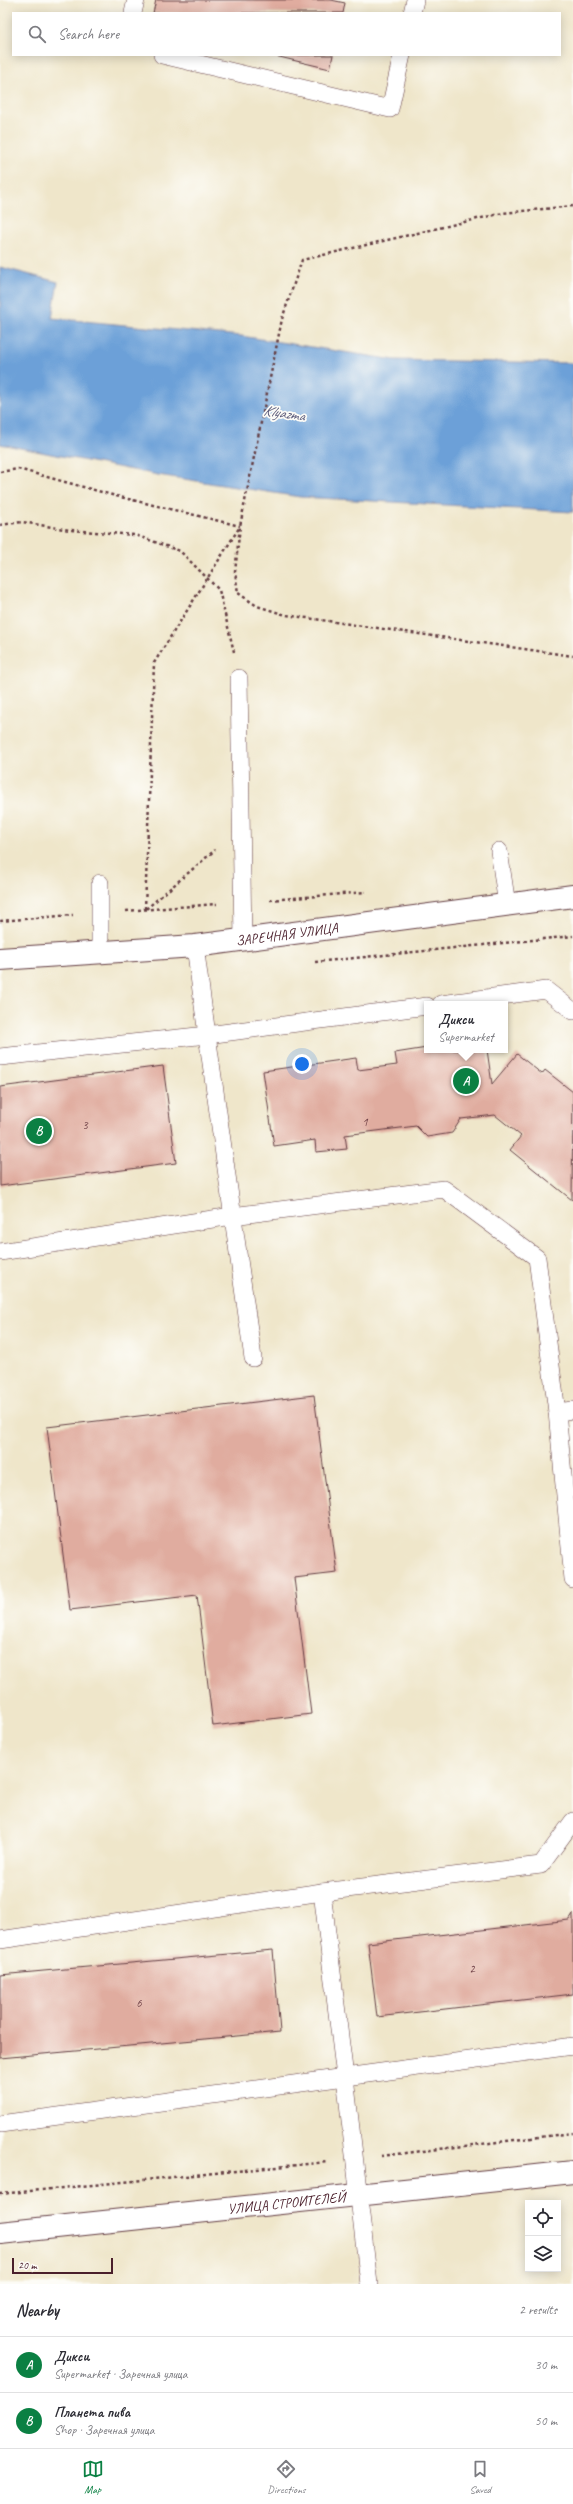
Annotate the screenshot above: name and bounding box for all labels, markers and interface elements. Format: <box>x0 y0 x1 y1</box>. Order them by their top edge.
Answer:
search box <box>12 12 561 56</box>
icon: search <box>26 23 48 45</box>
text: Search here <box>58 25 119 44</box>
water label: Klyazma <box>262 401 307 426</box>
street label: ЗАРЕЧНАЯ УЛИЦА <box>235 919 340 950</box>
popup <box>424 1001 508 1053</box>
text: Дикси <box>438 1010 474 1029</box>
text: Supermarket <box>438 1029 494 1045</box>
your location <box>292 1054 312 1074</box>
pin: A <box>453 1066 479 1096</box>
house number: 1 <box>362 1114 368 1130</box>
pin: B <box>26 1116 52 1146</box>
house number: 3 <box>82 1117 89 1133</box>
house number: 2 <box>469 1961 476 1977</box>
house number: 6 <box>136 1995 142 2011</box>
street label: УЛИЦА СТРОИТЕЛЕЙ <box>227 2188 348 2218</box>
map controls <box>525 2200 561 2272</box>
button: locate <box>525 2200 561 2236</box>
button: layers <box>525 2236 561 2272</box>
scale bar <box>12 2256 113 2275</box>
text: 20 m <box>18 2258 37 2272</box>
text: Nearby <box>16 2300 59 2321</box>
text: 2 results <box>519 2302 557 2318</box>
text: Дикси <box>54 2347 90 2366</box>
text: A <box>26 2357 32 2373</box>
text: 30 m <box>535 2357 557 2373</box>
text: Supermarket · Заречная улица <box>54 2366 188 2382</box>
text: Планета пива <box>54 2403 130 2422</box>
text: B <box>26 2413 32 2429</box>
text: 50 m <box>535 2413 557 2429</box>
text: Shop · Заречная улица <box>54 2422 154 2438</box>
tab: Map <box>82 2458 104 2496</box>
tab: Directions <box>267 2458 306 2496</box>
tab: Saved <box>469 2458 491 2496</box>

